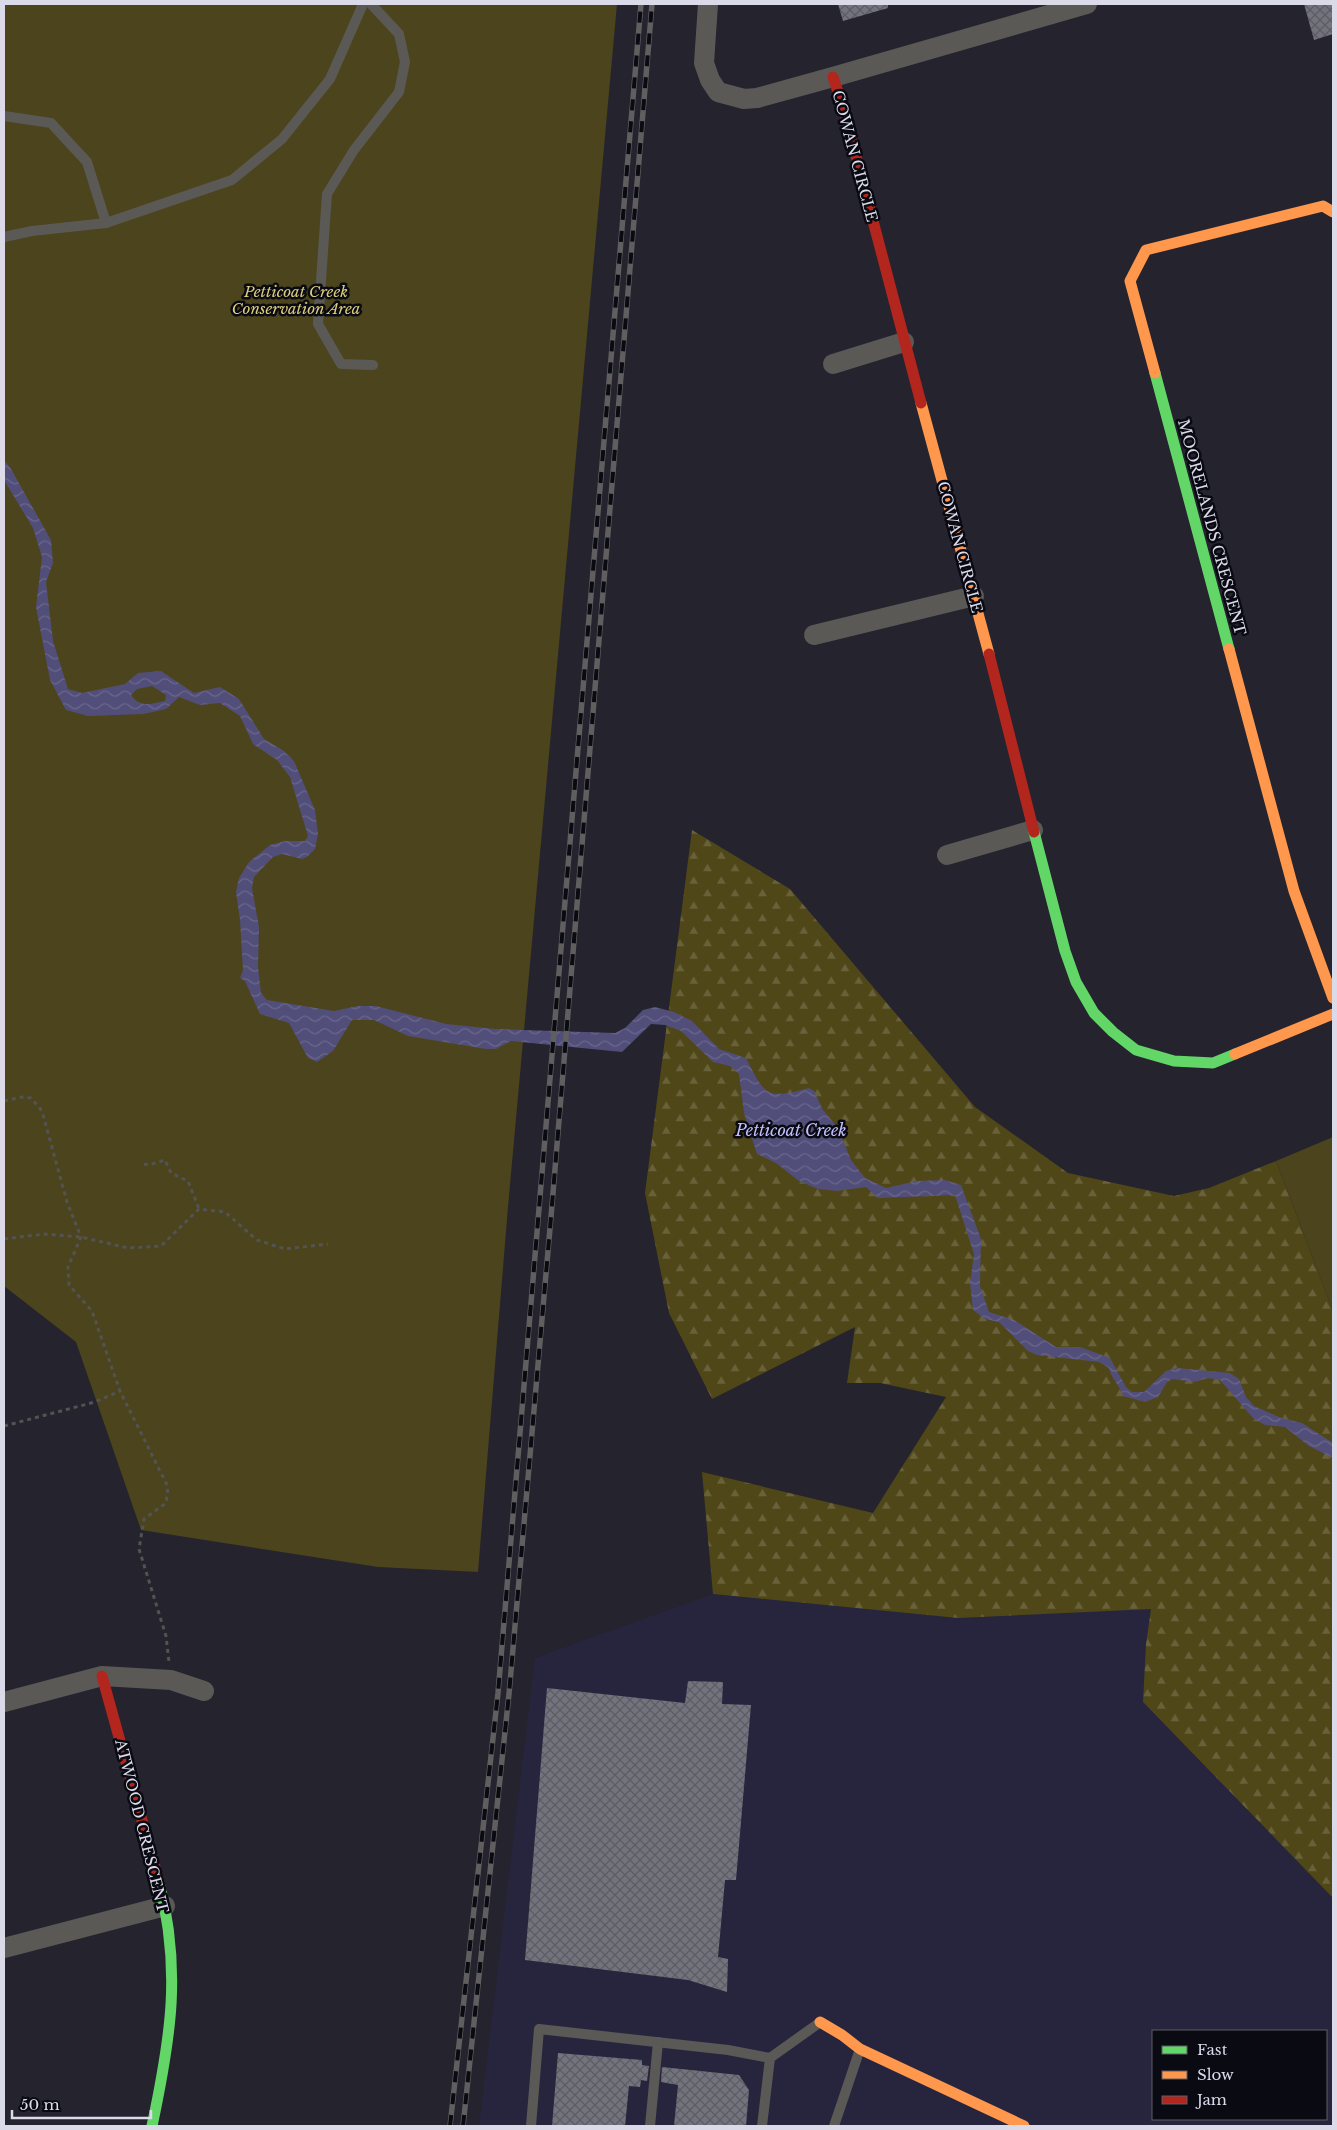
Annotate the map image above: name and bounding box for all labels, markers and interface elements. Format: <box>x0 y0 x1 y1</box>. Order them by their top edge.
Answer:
street label: COWAN CIRCLE <box>828 88 882 224</box>
park label: Petticoat Creek Conservation Area <box>232 282 360 318</box>
street label: MOORELANDS CRESCENT <box>1174 417 1250 637</box>
street label: COWAN CIRCLE <box>933 479 987 615</box>
water label: Petticoat Creek <box>735 1120 846 1140</box>
street label: ATWOOD CRESCENT <box>111 1736 173 1915</box>
legend <box>1152 2030 1327 2120</box>
text: Fast <box>1197 2040 1228 2059</box>
text: Slow <box>1197 2065 1234 2084</box>
scale bar <box>12 2088 151 2120</box>
text: Jam <box>1195 2090 1227 2109</box>
text: 50 m <box>20 2095 60 2114</box>

